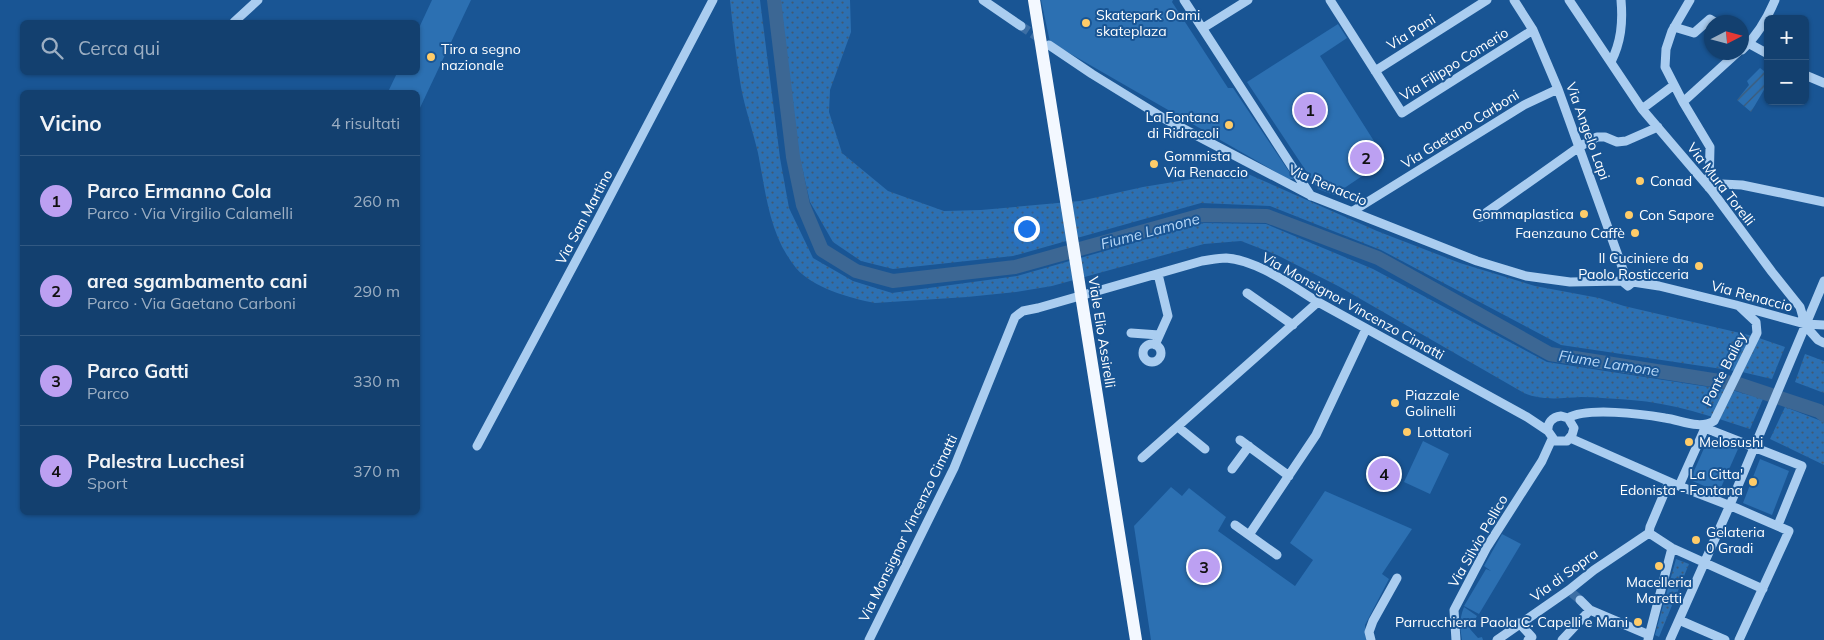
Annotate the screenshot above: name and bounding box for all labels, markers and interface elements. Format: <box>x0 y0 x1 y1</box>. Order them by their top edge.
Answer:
place label: Skatepark Oami skateplaza <box>1096 6 1200 40</box>
street label: Via Pani <box>1383 10 1439 54</box>
north arrow <box>1704 15 1749 60</box>
map controls <box>1764 15 1809 105</box>
button: + <box>1764 15 1809 60</box>
marker: Skatepark Oami skateplaza <box>1080 17 1092 29</box>
search box <box>20 20 420 75</box>
street label: Via Filippo Comerio <box>1396 23 1512 105</box>
icon: search <box>38 34 66 62</box>
text: Cerca qui <box>78 36 160 60</box>
place label: Tiro a segno nazionale <box>441 40 521 74</box>
marker: Tiro a segno nazionale <box>425 51 437 63</box>
button: − <box>1764 60 1809 105</box>
street label: Via Angelo Lapi <box>1562 80 1614 182</box>
street label: Via Gaetano Carboni <box>1398 86 1522 172</box>
pin: 1 <box>1294 91 1326 129</box>
place label: La Fontana di Ridracoli <box>1146 108 1219 142</box>
text: Vicino <box>40 110 102 136</box>
text: 4 risultati <box>331 113 400 133</box>
marker: La Fontana di Ridracoli <box>1223 119 1235 131</box>
pin: 2 <box>1350 139 1382 177</box>
street label: Via Mura Torelli <box>1683 139 1759 229</box>
place label: Gommista Via Renaccio <box>1164 147 1248 181</box>
marker: Gommista Via Renaccio <box>1148 158 1160 170</box>
street label: Via Renaccio <box>1286 160 1370 210</box>
street label: Via San Martino <box>552 167 616 267</box>
place label: Conad <box>1650 172 1692 190</box>
marker: Conad <box>1634 175 1646 187</box>
text: Parco Ermanno Cola <box>87 179 272 203</box>
text: 1 <box>51 191 61 211</box>
text: 260 m <box>353 191 400 211</box>
text: Parco · Via Virgilio Calamelli <box>87 203 293 223</box>
place label: Gommaplastica <box>1472 205 1574 223</box>
place label: Con Sapore <box>1639 206 1714 224</box>
marker: Gommaplastica <box>1578 208 1590 220</box>
water label: Fiume Lamone <box>1098 209 1202 253</box>
marker: Con Sapore <box>1623 209 1635 221</box>
your location <box>1014 216 1040 242</box>
place label: Faenzauno Caffè <box>1515 224 1625 242</box>
marker: Faenzauno Caffè <box>1629 227 1641 239</box>
street label: Via Monsignor Vincenzo Cimatti <box>1258 248 1448 364</box>
place label: Il Cuciniere da Paolo Rosticceria <box>1578 249 1689 283</box>
marker: Il Cuciniere da Paolo Rosticceria <box>1693 260 1705 272</box>
text: area sgambamento cani <box>87 269 307 293</box>
street label: Viale Elio Assirelli <box>1084 275 1120 389</box>
street label: Via Renaccio <box>1709 276 1795 316</box>
text: 2 <box>51 281 61 301</box>
text: 290 m <box>353 281 400 301</box>
text: Parco · Via Gaetano Carboni <box>87 293 296 313</box>
street label: Ponte Bailey <box>1698 328 1751 409</box>
water label: Fiume Lamone <box>1557 346 1661 380</box>
text: Parco Gatti <box>87 359 189 383</box>
text: 3 <box>51 371 61 391</box>
text: 330 m <box>353 371 400 391</box>
text: Parco <box>87 383 129 403</box>
place label: Piazzale Golinelli <box>1405 386 1460 420</box>
marker: Piazzale Golinelli <box>1389 397 1401 409</box>
place label: Lottatori <box>1417 423 1472 441</box>
marker: Lottatori <box>1401 426 1413 438</box>
street label: Via Monsignor Vincenzo Cimatti <box>855 431 961 625</box>
place label: Melosushi <box>1699 433 1763 451</box>
marker: Melosushi <box>1683 436 1695 448</box>
text: Palestra Lucchesi <box>87 449 244 473</box>
pin: 4 <box>1368 455 1400 493</box>
text: 4 <box>51 461 61 481</box>
text: 370 m <box>353 461 400 481</box>
place label: La Citta' Edonista - Fontana <box>1620 465 1743 499</box>
text: Sport <box>87 473 128 493</box>
marker: La Citta' Edonista - Fontana <box>1747 476 1759 488</box>
street label: Via Silvio Pellico <box>1444 491 1512 591</box>
place label: Gelateria 0 Gradi <box>1706 523 1765 557</box>
marker: Gelateria 0 Gradi <box>1690 534 1702 546</box>
street label: Via di Sopra <box>1527 544 1601 606</box>
pin: 3 <box>1188 548 1220 586</box>
marker: Macelleria Maretti <box>1653 560 1665 572</box>
place label: Macelleria Maretti <box>1626 573 1692 607</box>
place label: Parrucchiera Paola C. Capelli e Mani <box>1395 613 1628 631</box>
marker: Parrucchiera Paola C. Capelli e Mani <box>1632 616 1644 628</box>

